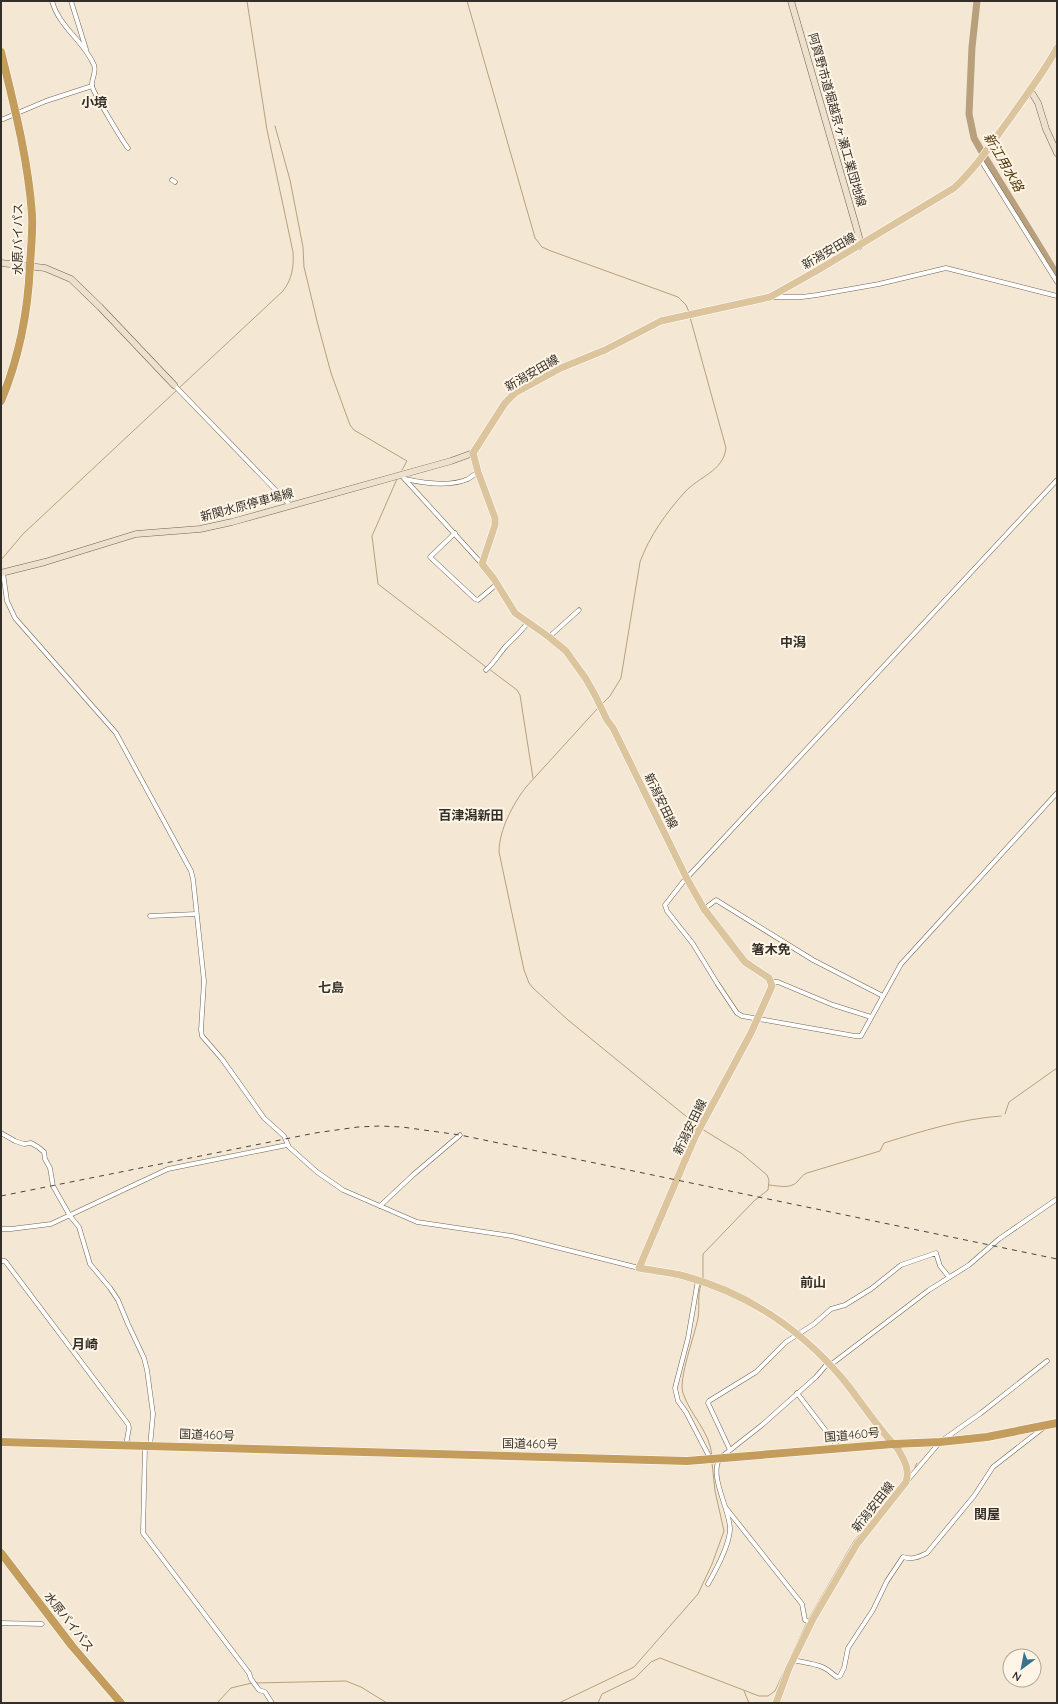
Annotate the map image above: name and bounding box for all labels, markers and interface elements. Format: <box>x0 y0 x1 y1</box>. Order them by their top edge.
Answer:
street label: 阿賀野市道堀越京ヶ瀬工業団地線 <box>805 31 869 208</box>
district label: 小境 <box>81 94 108 110</box>
water label: 新江用水路 <box>981 130 1028 195</box>
street label: 水原バイパス <box>10 203 25 275</box>
street label: 新潟安田線 <box>799 229 858 272</box>
street label: 新潟安田線 <box>502 351 561 394</box>
street label: 新関水原停車場線 <box>199 485 295 524</box>
district label: 中潟 <box>780 634 806 650</box>
street label: 新潟安田線 <box>642 771 681 831</box>
district label: 百津潟新田 <box>438 807 504 823</box>
district label: 箸木免 <box>751 941 791 957</box>
district label: 七島 <box>318 979 344 995</box>
street label: 新潟安田線 <box>670 1097 709 1157</box>
district label: 前山 <box>800 1274 826 1290</box>
district label: 月崎 <box>72 1336 98 1352</box>
street label: 国道460号 <box>823 1425 880 1444</box>
street label: 国道460号 <box>179 1426 235 1443</box>
street label: 国道460号 <box>502 1436 558 1451</box>
street label: 新潟安田線 <box>848 1478 897 1535</box>
district label: 関屋 <box>974 1506 1000 1522</box>
street label: 水原バイパス <box>41 1589 97 1655</box>
north arrow <box>1002 1648 1042 1688</box>
text: N <box>1010 1668 1024 1685</box>

